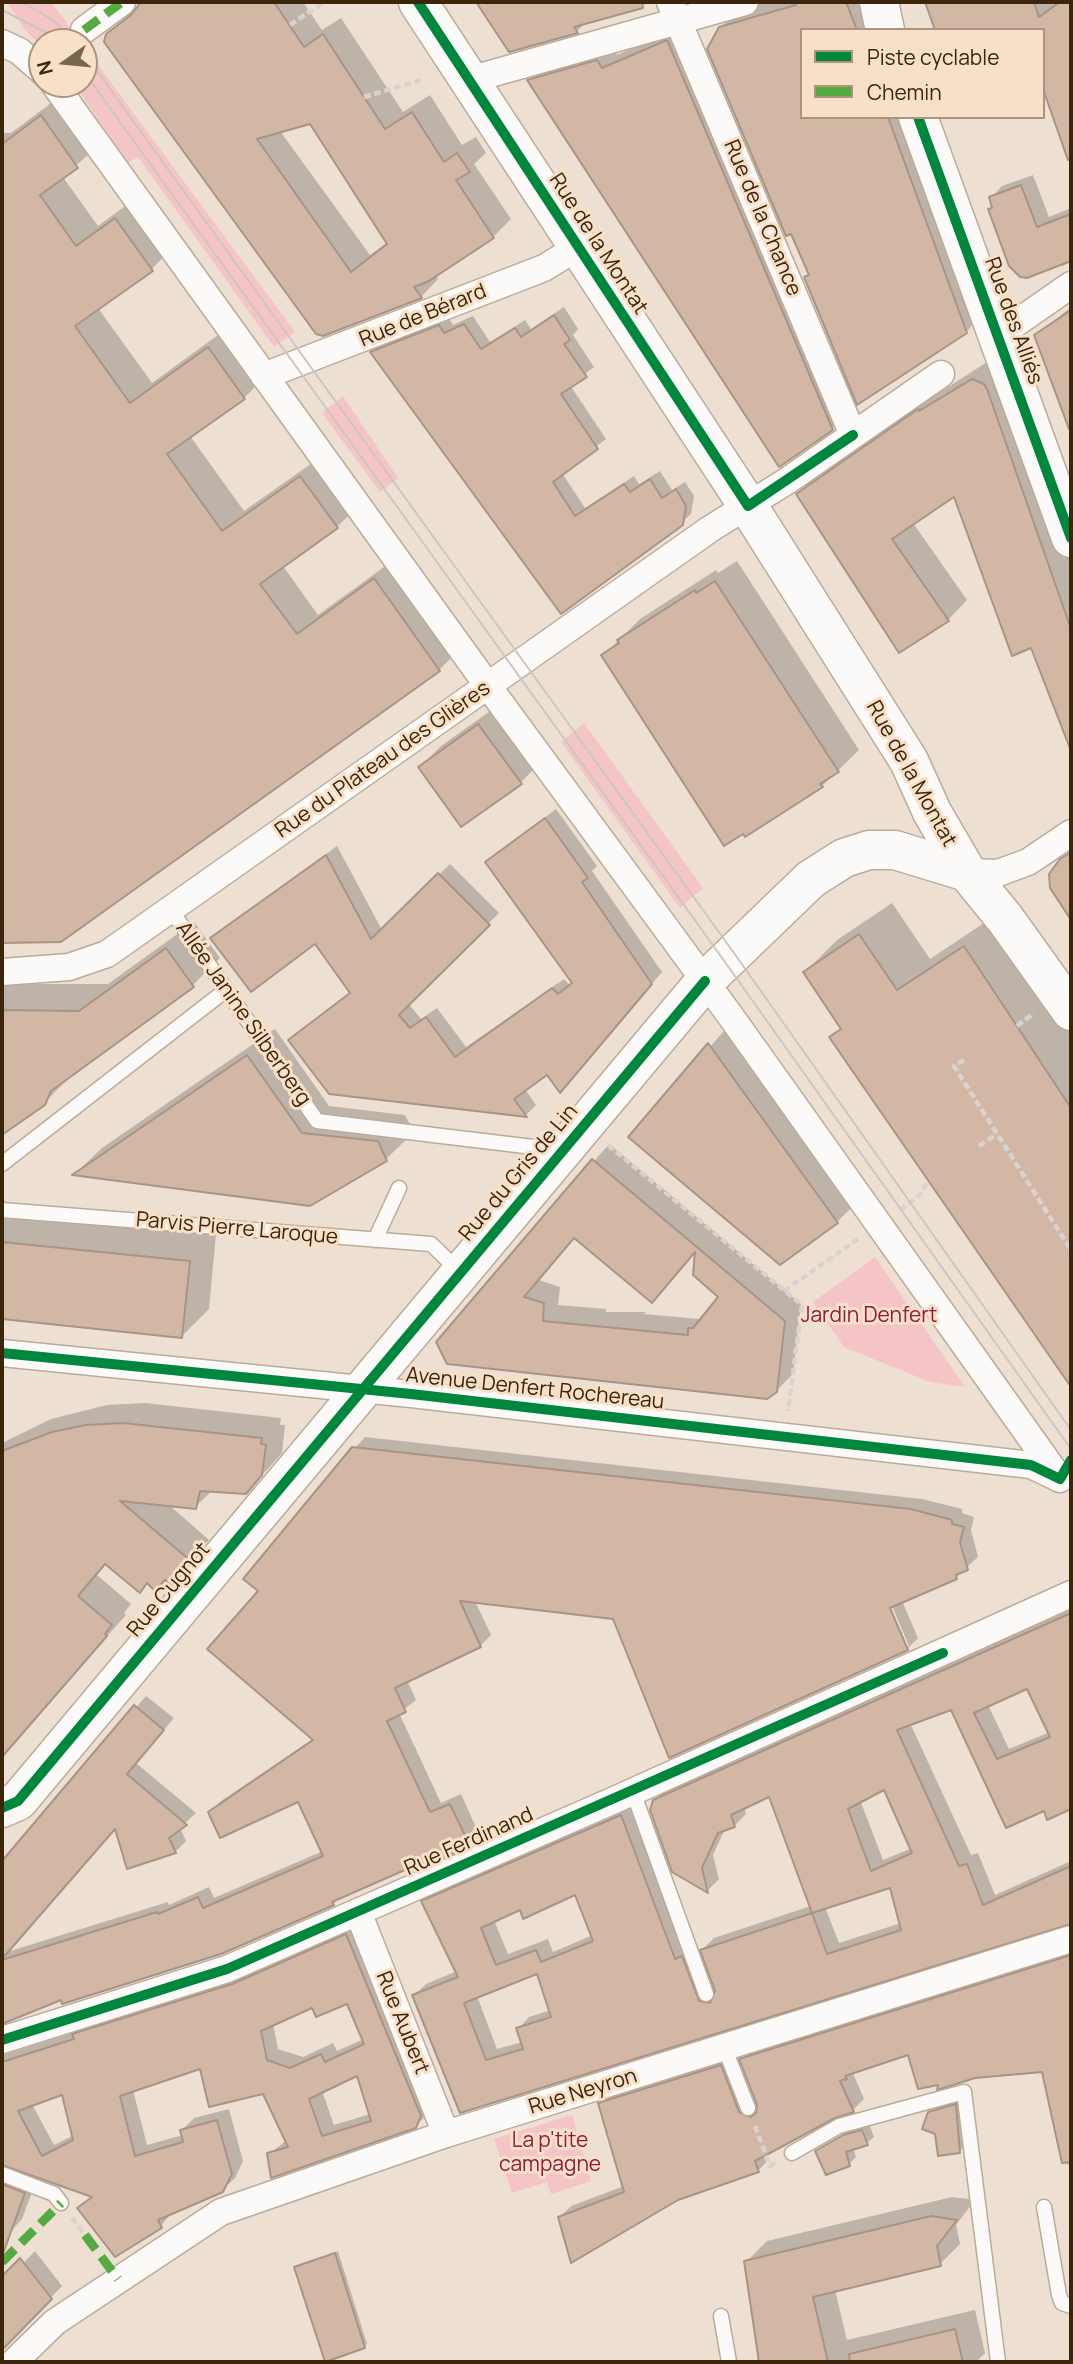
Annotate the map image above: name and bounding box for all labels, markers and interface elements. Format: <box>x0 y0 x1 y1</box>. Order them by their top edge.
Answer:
north arrow <box>28 28 98 98</box>
legend <box>800 28 1045 119</box>
text: Piste cyclable <box>867 43 999 71</box>
text: N <box>30 58 59 78</box>
text: Chemin <box>867 78 942 106</box>
street label: Rue de la Chance <box>718 136 806 300</box>
street label: Rue de la Montat <box>543 169 653 319</box>
street label: Rue des Alliés <box>978 254 1048 388</box>
street label: Rue de Bérard <box>356 279 490 353</box>
street label: Rue du Plateau des Glières <box>271 676 495 844</box>
street label: Rue de la Montat <box>860 697 962 851</box>
street label: Allée Janine Silberberg <box>170 917 316 1111</box>
street label: Rue du Gris de Lin <box>454 1099 584 1247</box>
street label: Parvis Pierre Laroque <box>135 1208 339 1250</box>
park label: Jardin Denfert <box>801 1303 937 1329</box>
street label: Avenue Denfert Rochereau <box>405 1363 665 1415</box>
street label: Rue Cugnot <box>122 1538 216 1642</box>
street label: Rue Ferdinand <box>401 1802 537 1882</box>
street label: Rue Aubert <box>370 1968 434 2078</box>
street label: Rue Neyron <box>526 2064 640 2120</box>
park label: La p'tite campagne <box>499 2128 601 2178</box>

